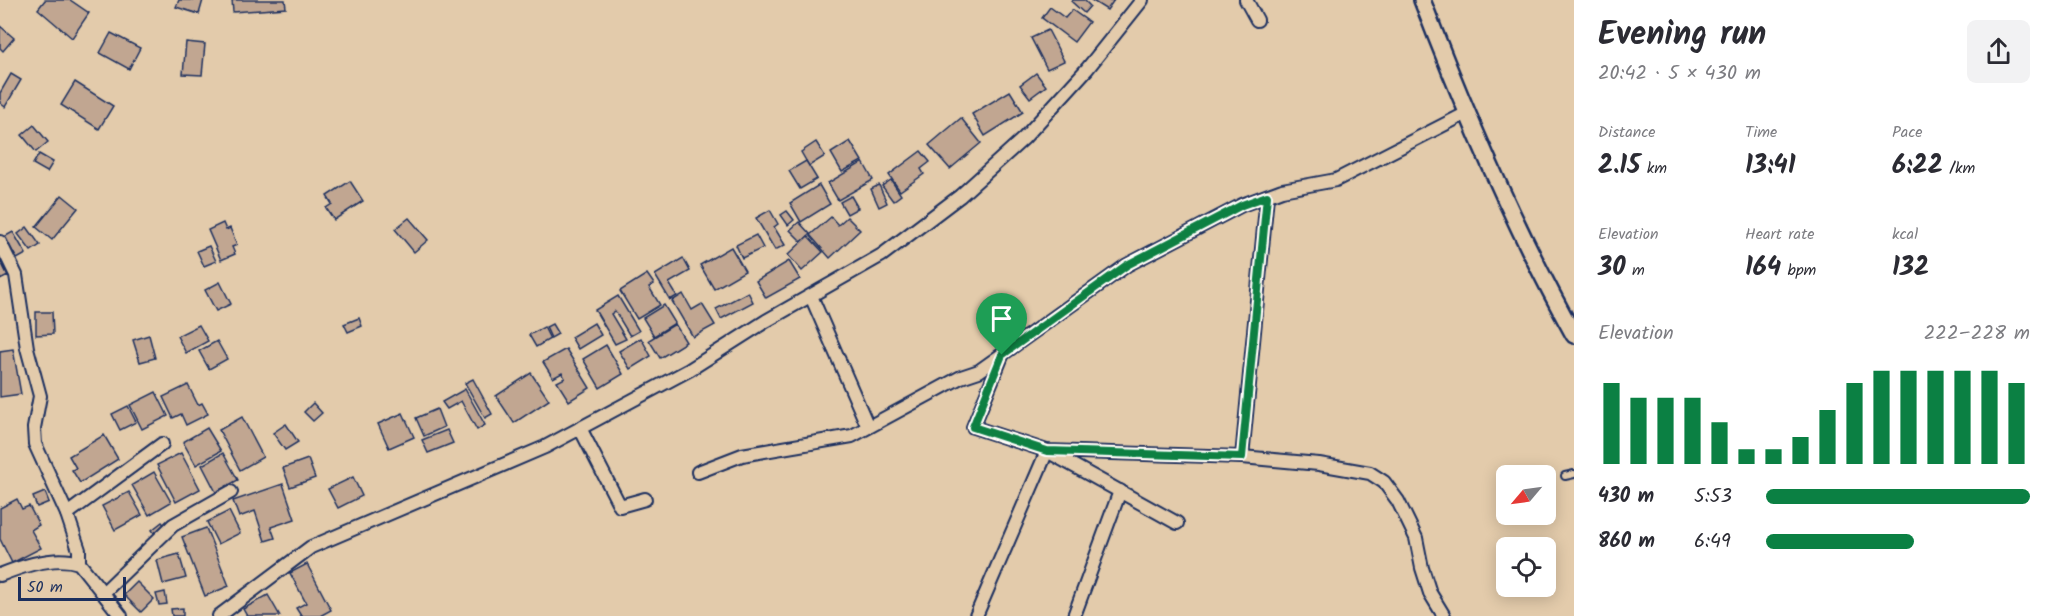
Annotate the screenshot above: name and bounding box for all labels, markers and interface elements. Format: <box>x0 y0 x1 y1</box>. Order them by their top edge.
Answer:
text: Evening run <box>1598 9 1766 62</box>
button: share <box>1967 20 2030 83</box>
text: 20:42 · 5 × 430 m <box>1598 58 1761 90</box>
text: Distance <box>1598 120 1656 145</box>
text: Time <box>1745 120 1777 145</box>
text: Pace <box>1892 120 1923 145</box>
text: 2.15 <box>1598 145 1640 187</box>
text: 13:41 <box>1745 145 1796 187</box>
text: 6:22 <box>1892 145 1943 187</box>
text: km <box>1640 156 1667 181</box>
text: /km <box>1943 156 1975 181</box>
text: Elevation <box>1598 222 1659 247</box>
text: Heart rate <box>1745 222 1815 247</box>
text: kcal <box>1892 222 1918 247</box>
text: 30 <box>1598 247 1626 289</box>
text: 164 <box>1745 247 1781 289</box>
text: 132 <box>1892 247 1929 289</box>
text: m <box>1626 258 1645 283</box>
text: bpm <box>1781 258 1816 283</box>
pin <box>976 293 1027 355</box>
icon: arrive <box>985 302 1018 335</box>
text: Elevation <box>1598 318 1674 350</box>
text: 222–228 m <box>1924 318 2030 350</box>
north arrow <box>1496 465 1556 525</box>
map controls <box>1496 465 1556 597</box>
text: 430 m <box>1598 481 1654 513</box>
text: 5:53 <box>1694 481 1732 513</box>
text: 860 m <box>1598 526 1655 558</box>
text: 6:49 <box>1694 526 1731 558</box>
button: locate <box>1496 537 1556 597</box>
scale bar <box>18 574 126 602</box>
text: 50 m <box>27 575 63 600</box>

